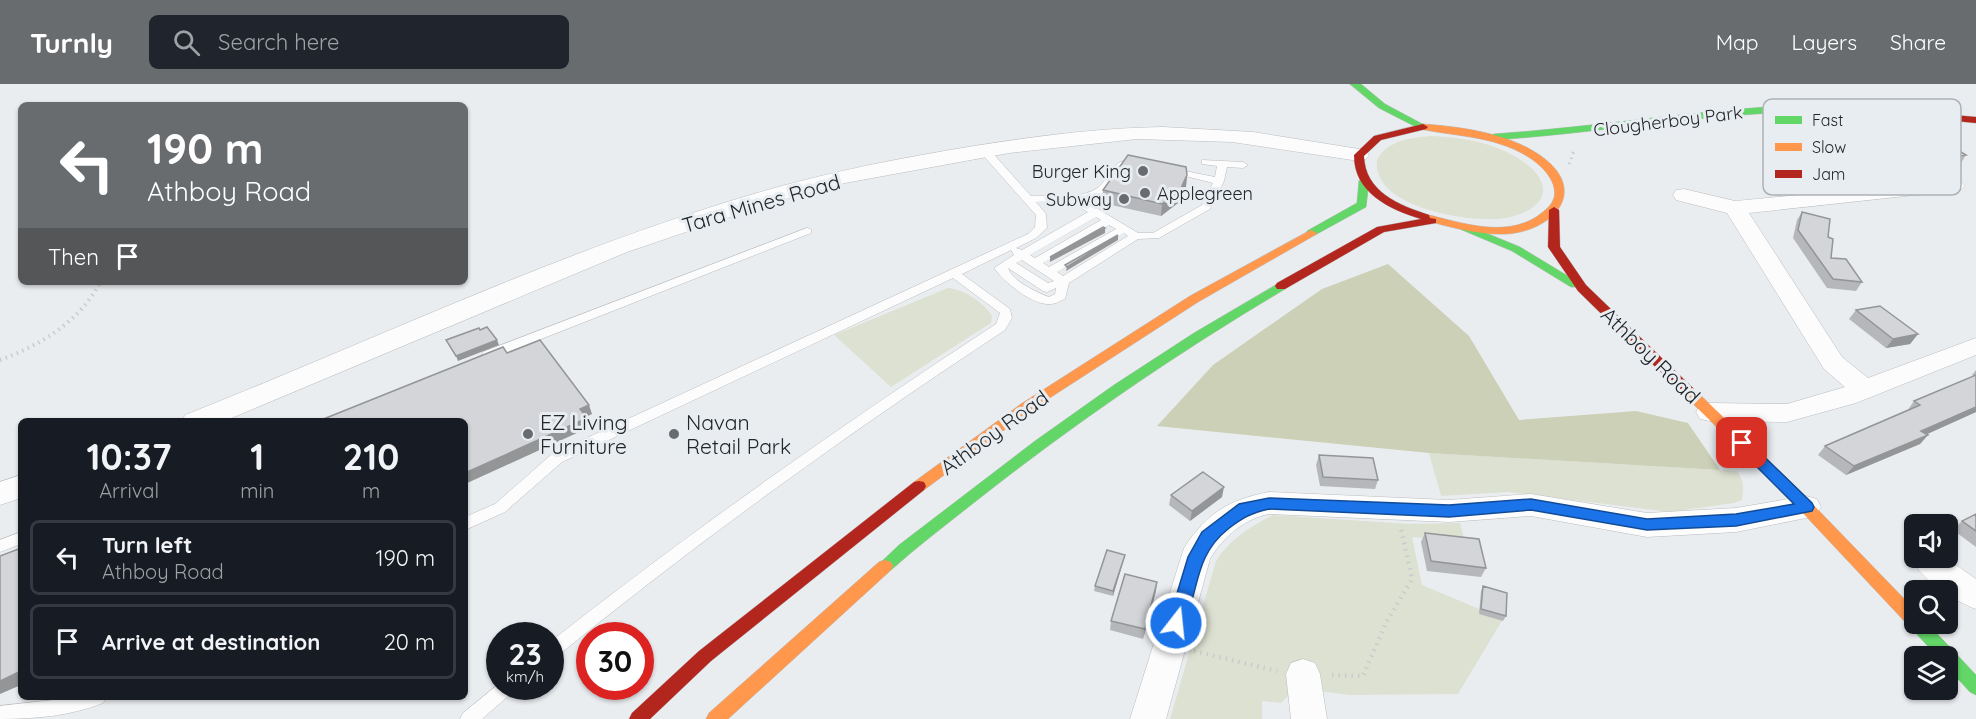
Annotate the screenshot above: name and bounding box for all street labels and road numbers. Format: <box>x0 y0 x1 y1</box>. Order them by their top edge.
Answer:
street label: Clougherboy Park <box>1592 100 1744 142</box>
street label: Tara Mines Road <box>679 168 843 238</box>
street label: Athboy Road <box>1596 301 1706 409</box>
street label: Athboy Road <box>935 384 1053 480</box>

